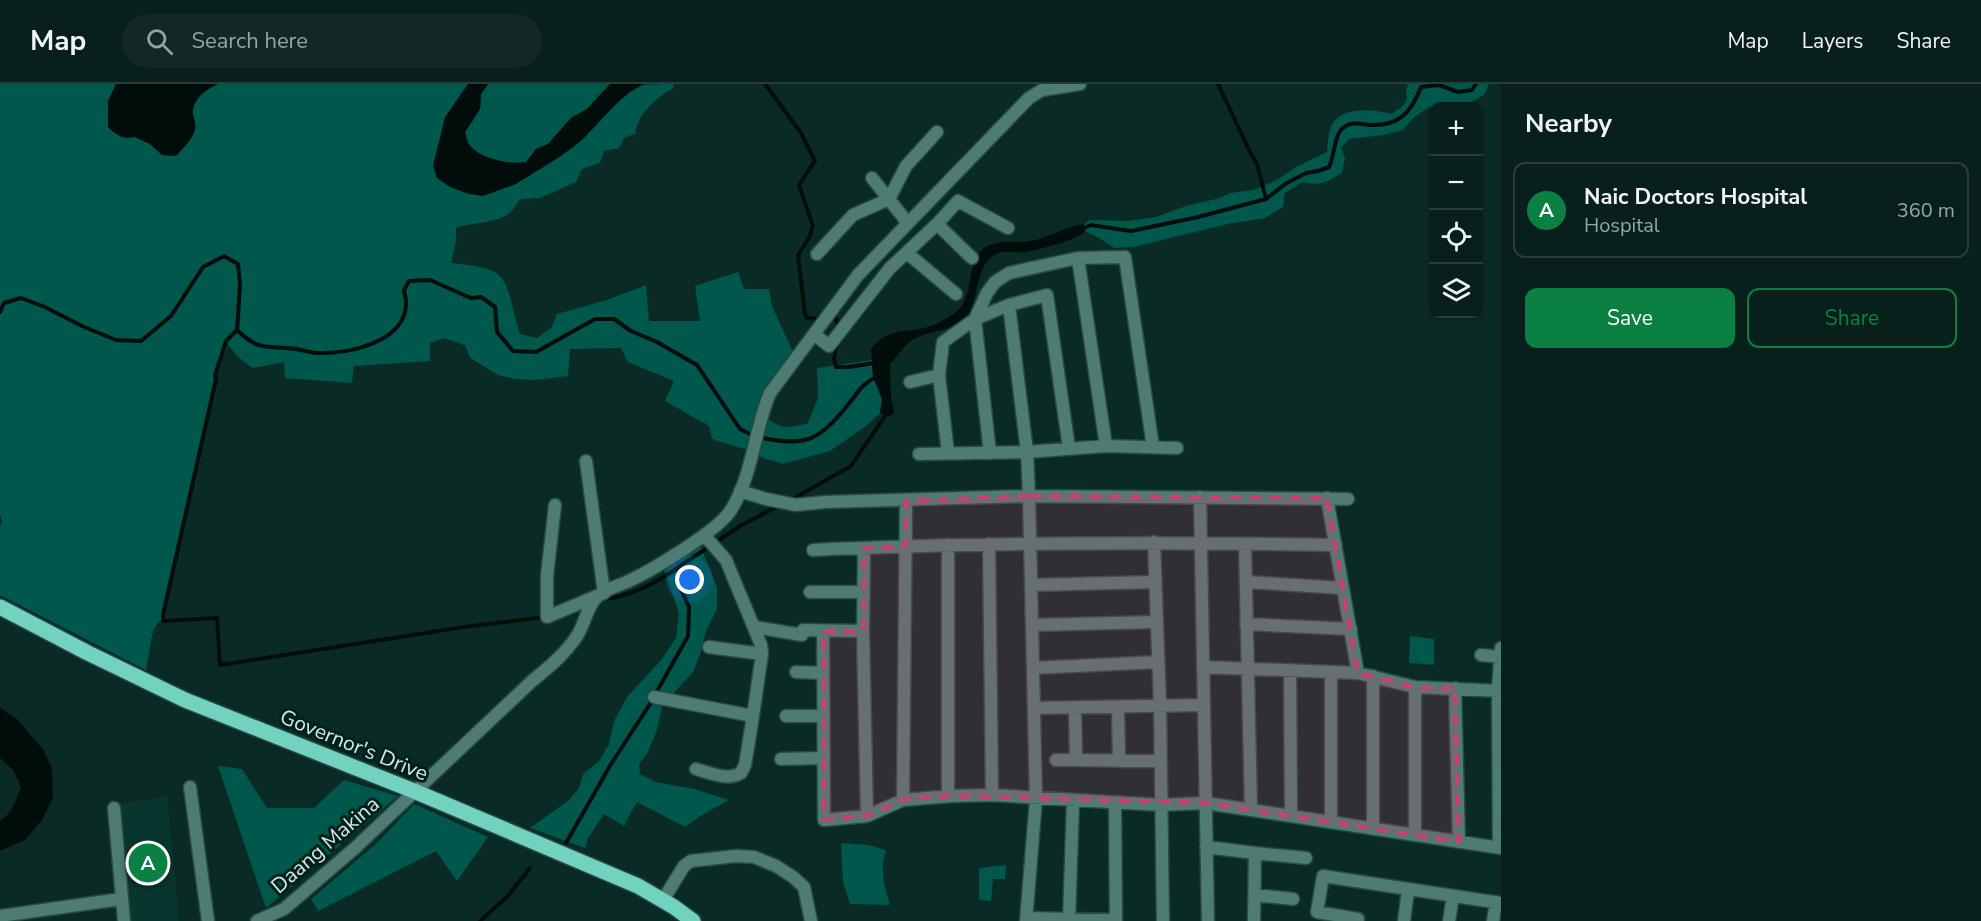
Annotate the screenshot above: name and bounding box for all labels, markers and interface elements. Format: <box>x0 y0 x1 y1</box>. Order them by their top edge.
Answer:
search box <box>122 14 542 68</box>
text: Map <box>30 22 86 60</box>
icon: search <box>143 25 176 58</box>
text: Search here <box>191 26 308 56</box>
text: Map <box>1727 27 1769 55</box>
text: Layers <box>1802 27 1863 55</box>
text: Share <box>1896 27 1951 55</box>
map controls <box>1429 102 1483 318</box>
button: + <box>1429 102 1483 156</box>
text: Nearby <box>1525 106 1612 141</box>
button: − <box>1429 156 1483 210</box>
text: Naic Doctors Hospital <box>1584 182 1807 212</box>
text: A <box>1539 197 1554 224</box>
text: 360 m <box>1897 197 1955 224</box>
button: locate <box>1429 210 1483 264</box>
text: Hospital <box>1584 212 1660 239</box>
button: layers <box>1429 264 1483 318</box>
button: Save <box>1525 288 1735 348</box>
button: Share <box>1747 288 1957 348</box>
your location <box>675 565 704 594</box>
street label: Governor's Drive <box>276 703 432 787</box>
street label: Daang Makina <box>265 790 385 900</box>
pin: A <box>128 840 168 886</box>

